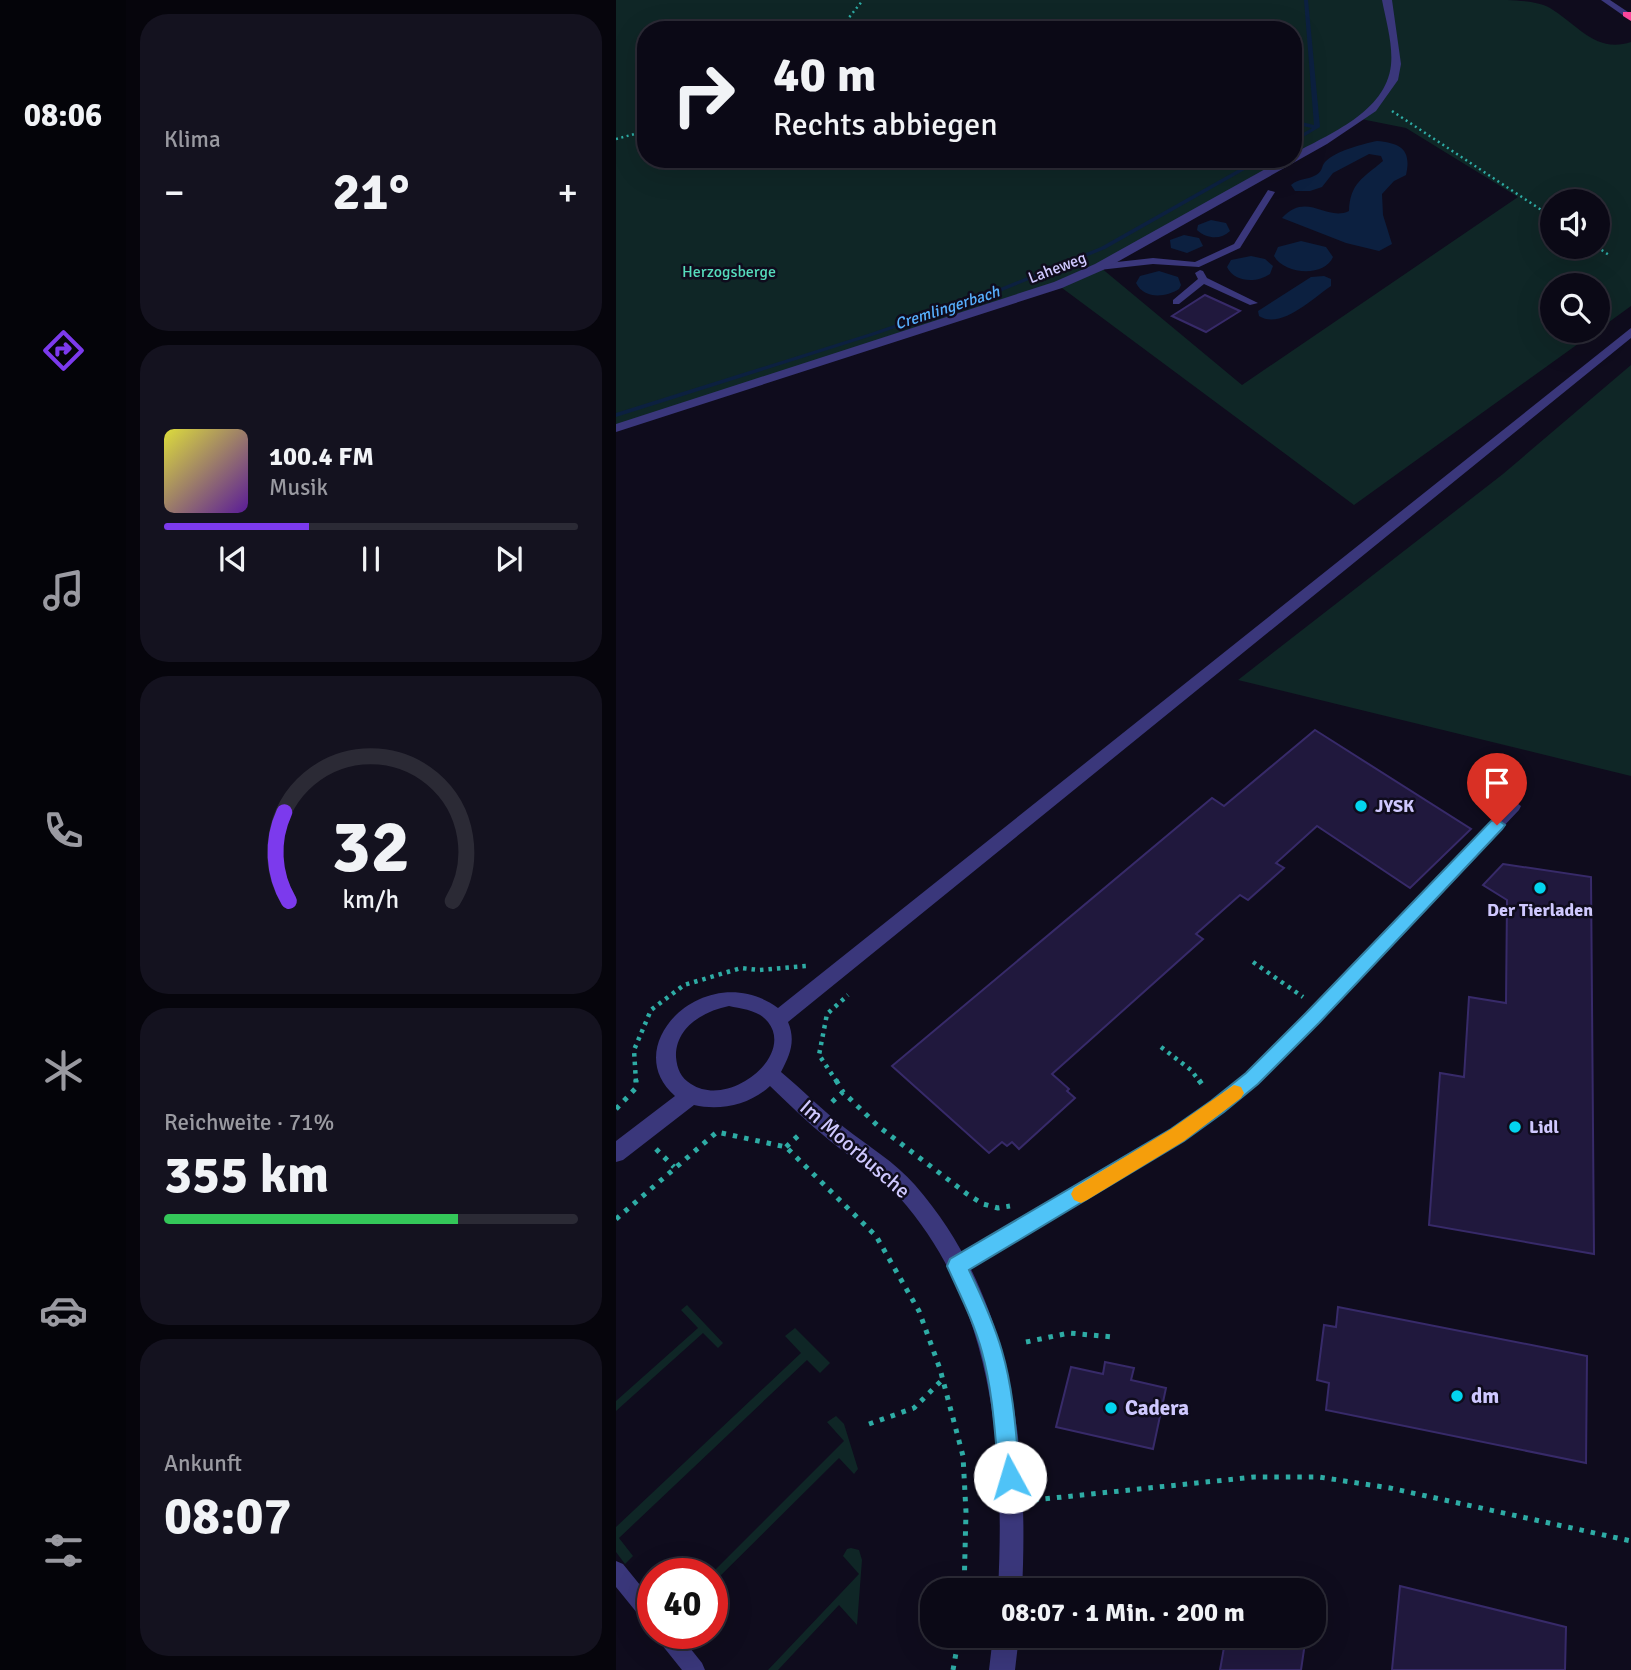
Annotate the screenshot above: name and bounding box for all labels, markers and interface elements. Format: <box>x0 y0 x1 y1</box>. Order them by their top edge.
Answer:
text: 40 m <box>773 45 876 105</box>
icon: right <box>658 49 749 140</box>
text: 08:06 <box>24 96 102 135</box>
text: Rechts abbiegen <box>773 105 998 144</box>
text: Klima <box>164 125 221 154</box>
text: 21° <box>333 160 409 224</box>
text: − <box>164 169 185 216</box>
text: + <box>557 169 578 216</box>
map controls <box>1540 189 1610 343</box>
button: sound <box>1540 189 1610 259</box>
street label: Laheweg <box>1025 248 1089 288</box>
park label: Herzogsberge <box>682 262 776 282</box>
button: search <box>1540 273 1610 343</box>
water label: Cremlingerbach <box>892 281 1003 334</box>
icon: directions <box>39 326 88 375</box>
text: 100.4 FM <box>269 441 374 473</box>
text: Musik <box>269 473 328 502</box>
icon: previous <box>214 540 252 578</box>
icon: pause <box>352 540 390 578</box>
icon: next <box>490 540 528 578</box>
icon: music <box>39 566 88 615</box>
pin <box>1467 753 1527 825</box>
icon: arrive <box>1478 764 1516 802</box>
place label: JYSK <box>1375 795 1415 817</box>
marker: JYSK <box>1353 798 1369 814</box>
text: 32 <box>332 803 410 892</box>
icon: phone <box>39 806 88 855</box>
marker: Der Tierladen <box>1532 880 1548 896</box>
text: km/h <box>343 884 399 915</box>
place label: Der Tierladen <box>1487 899 1593 921</box>
icon: climate <box>39 1046 88 1095</box>
street label: Im Moorbusche <box>795 1094 915 1204</box>
text: Reichweite · 71% <box>164 1108 334 1137</box>
place label: Lidl <box>1529 1116 1559 1138</box>
marker: Lidl <box>1507 1119 1523 1135</box>
text: 355 km <box>164 1143 329 1207</box>
icon: car <box>39 1286 88 1335</box>
place label: dm <box>1471 1383 1499 1409</box>
marker: dm <box>1449 1388 1465 1404</box>
place label: Cadera <box>1125 1395 1189 1421</box>
marker: Cadera <box>1103 1400 1119 1416</box>
position arrow <box>973 1440 1047 1514</box>
text: Ankunft <box>164 1449 242 1478</box>
text: 08:07 <box>164 1484 292 1548</box>
icon: filters <box>39 1526 88 1575</box>
speed limit sign: 40 <box>637 1558 728 1649</box>
text: 08:07 · 1 Min. · 200 m <box>1001 1597 1245 1629</box>

